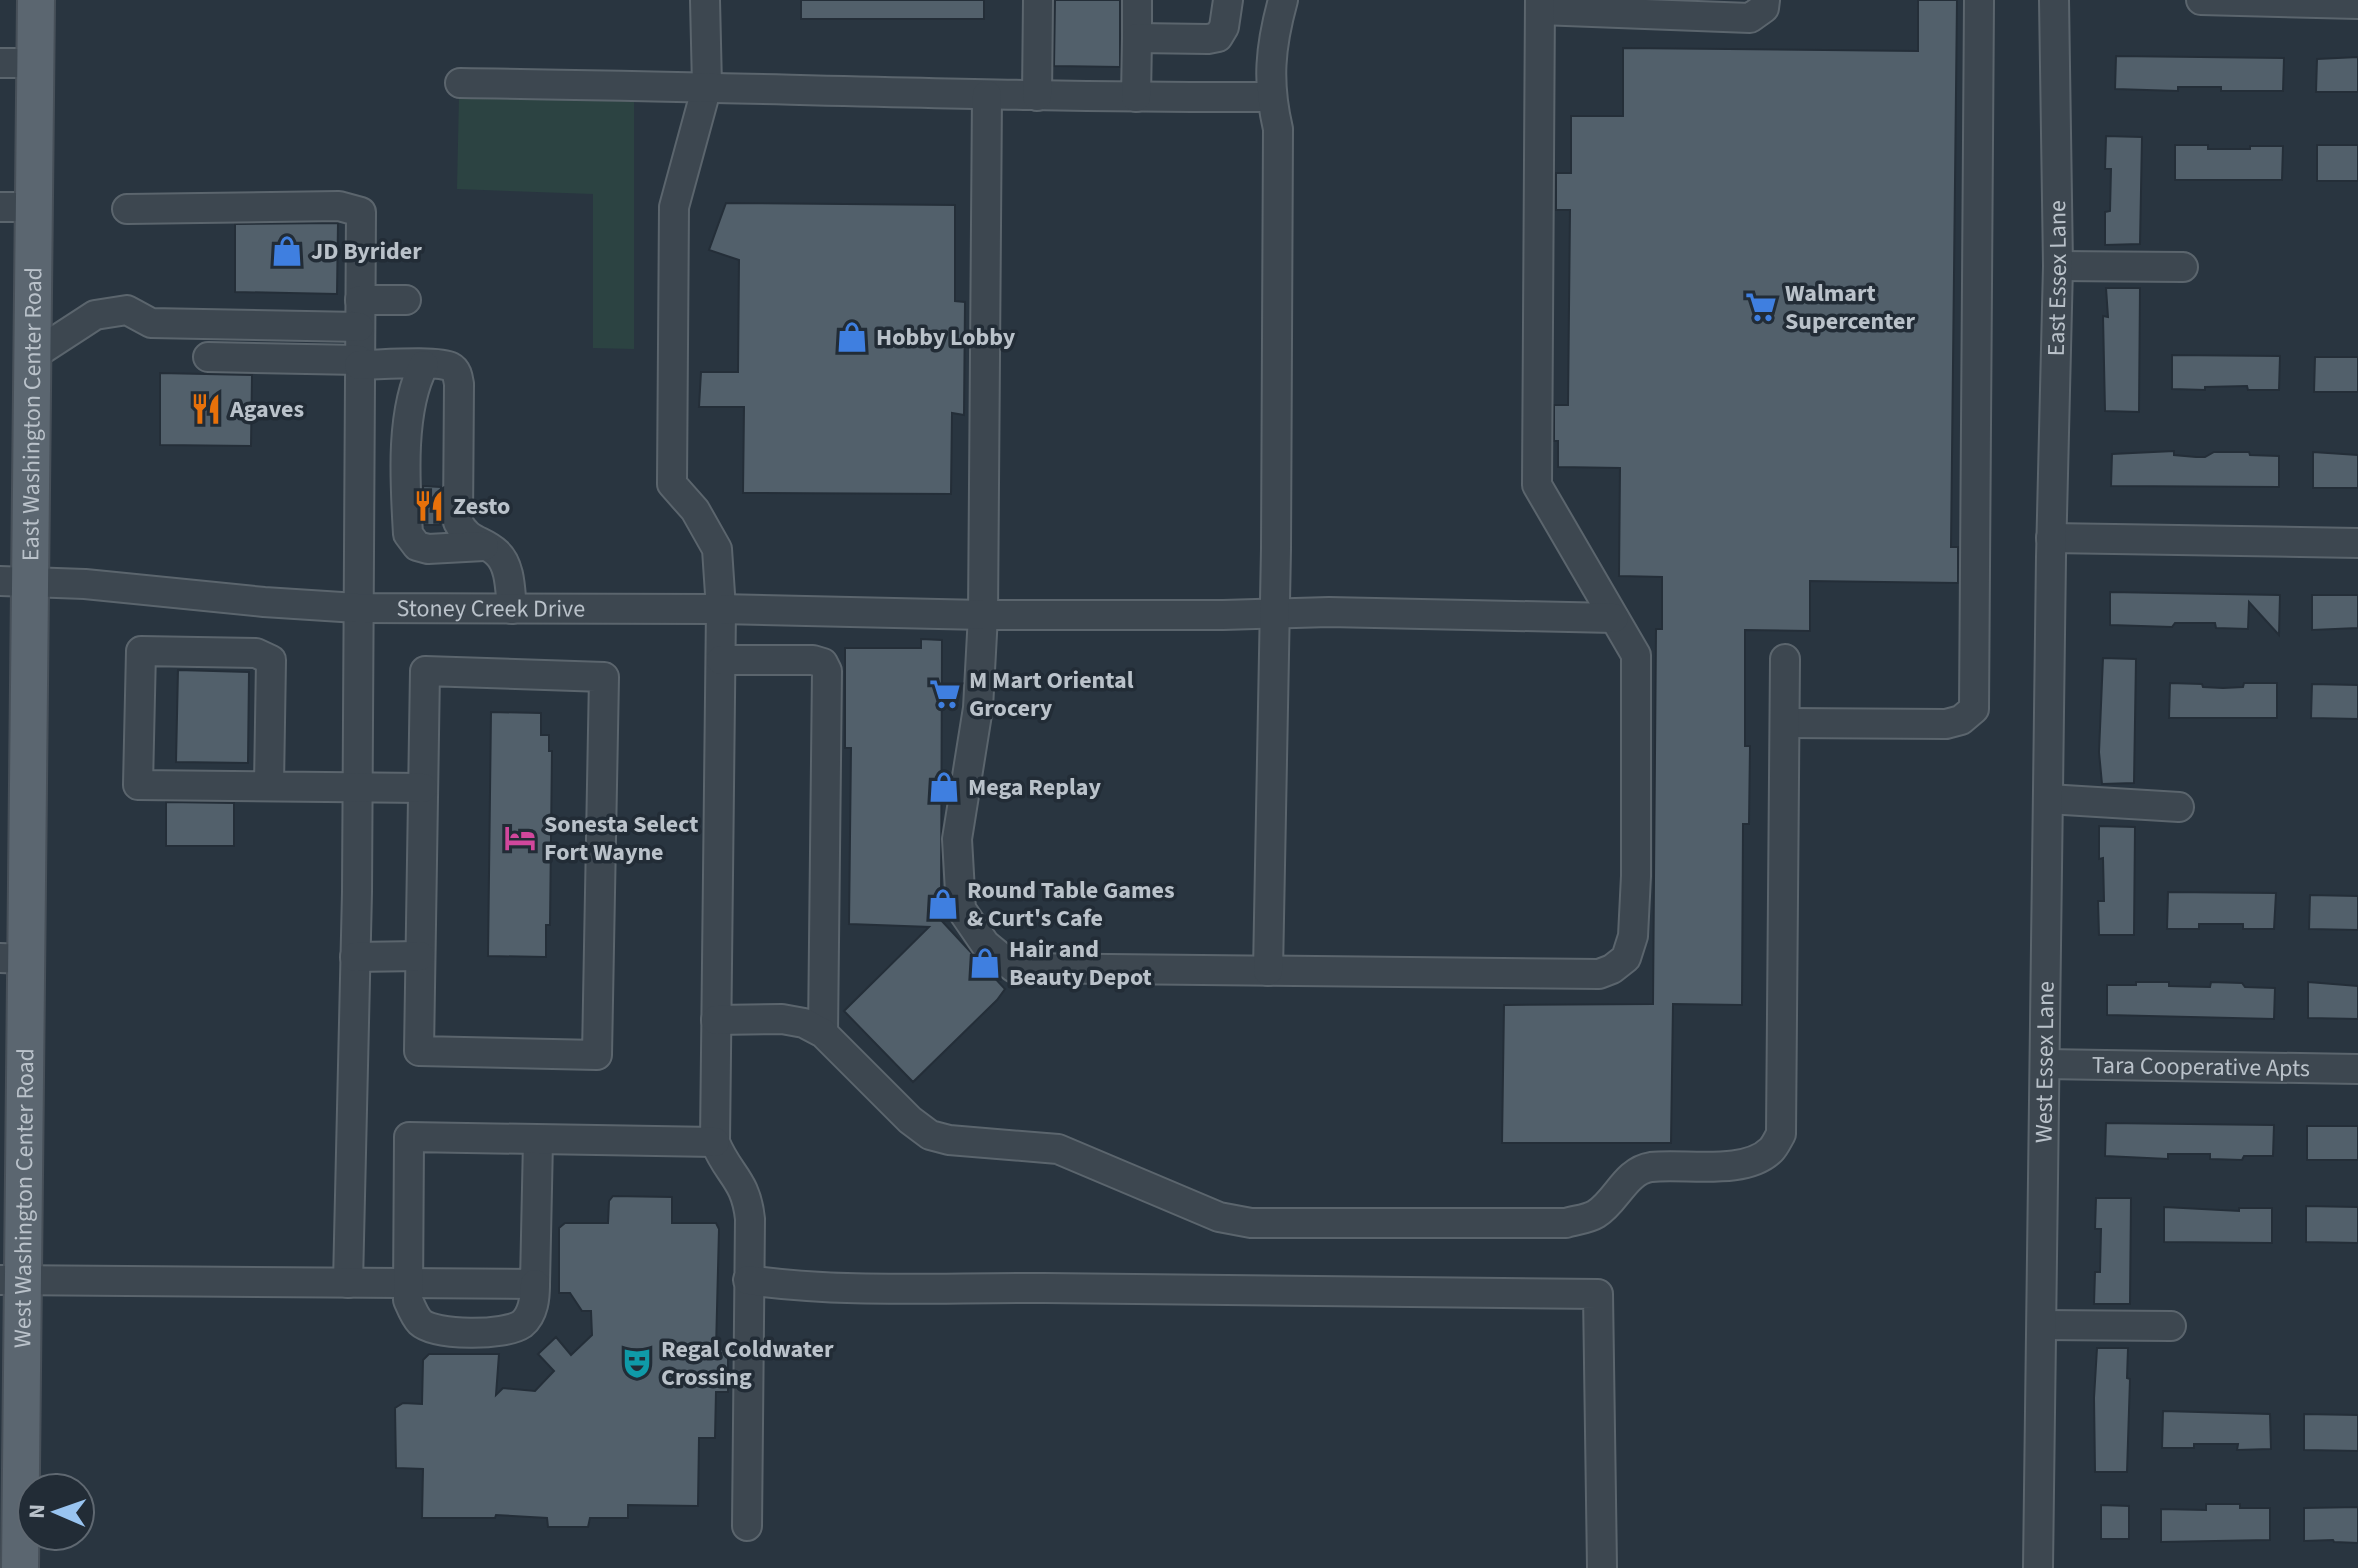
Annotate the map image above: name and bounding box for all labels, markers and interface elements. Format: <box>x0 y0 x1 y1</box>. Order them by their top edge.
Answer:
street label: East Essex Lane <box>2038 200 2076 357</box>
shop icon: JD Byrider <box>270 234 304 268</box>
place label: JD Byrider <box>311 234 422 269</box>
street label: East Washington Center Road <box>13 267 51 561</box>
place label: Walmart Supercenter <box>1785 276 1915 339</box>
supermarket icon: Walmart Supercenter <box>1744 290 1778 324</box>
shop icon: Hobby Lobby <box>835 320 869 354</box>
place label: Hobby Lobby <box>876 320 1016 355</box>
restaurant icon: Agaves <box>189 392 223 426</box>
place label: Agaves <box>229 392 304 427</box>
restaurant icon: Zesto <box>412 489 446 523</box>
place label: Zesto <box>453 489 510 524</box>
street label: Stoney Creek Drive <box>396 591 585 626</box>
place label: M Mart Oriental Grocery <box>969 663 1134 726</box>
supermarket icon: M Mart Oriental Grocery <box>928 677 962 711</box>
shop icon: Mega Replay <box>927 770 961 804</box>
place label: Mega Replay <box>968 770 1101 805</box>
place label: Sonesta Select Fort Wayne <box>544 807 698 870</box>
hotel icon: Sonesta Select Fort Wayne <box>503 821 537 855</box>
place label: Round Table Games & Curt's Cafe <box>967 873 1175 936</box>
shop icon: Round Table Games & Curt's Cafe <box>926 887 960 921</box>
place label: Hair and Beauty Depot <box>1009 932 1152 995</box>
shop icon: Hair and Beauty Depot <box>968 946 1002 980</box>
street label: West Essex Lane <box>2026 981 2063 1143</box>
street label: Tara Cooperative Apts <box>2092 1047 2310 1086</box>
street label: West Washington Center Road <box>5 1048 43 1348</box>
place label: Regal Coldwater Crossing <box>661 1332 834 1395</box>
theatre icon: Regal Coldwater Crossing <box>620 1346 654 1380</box>
north arrow <box>16 1472 96 1552</box>
text: N <box>21 1503 53 1519</box>

